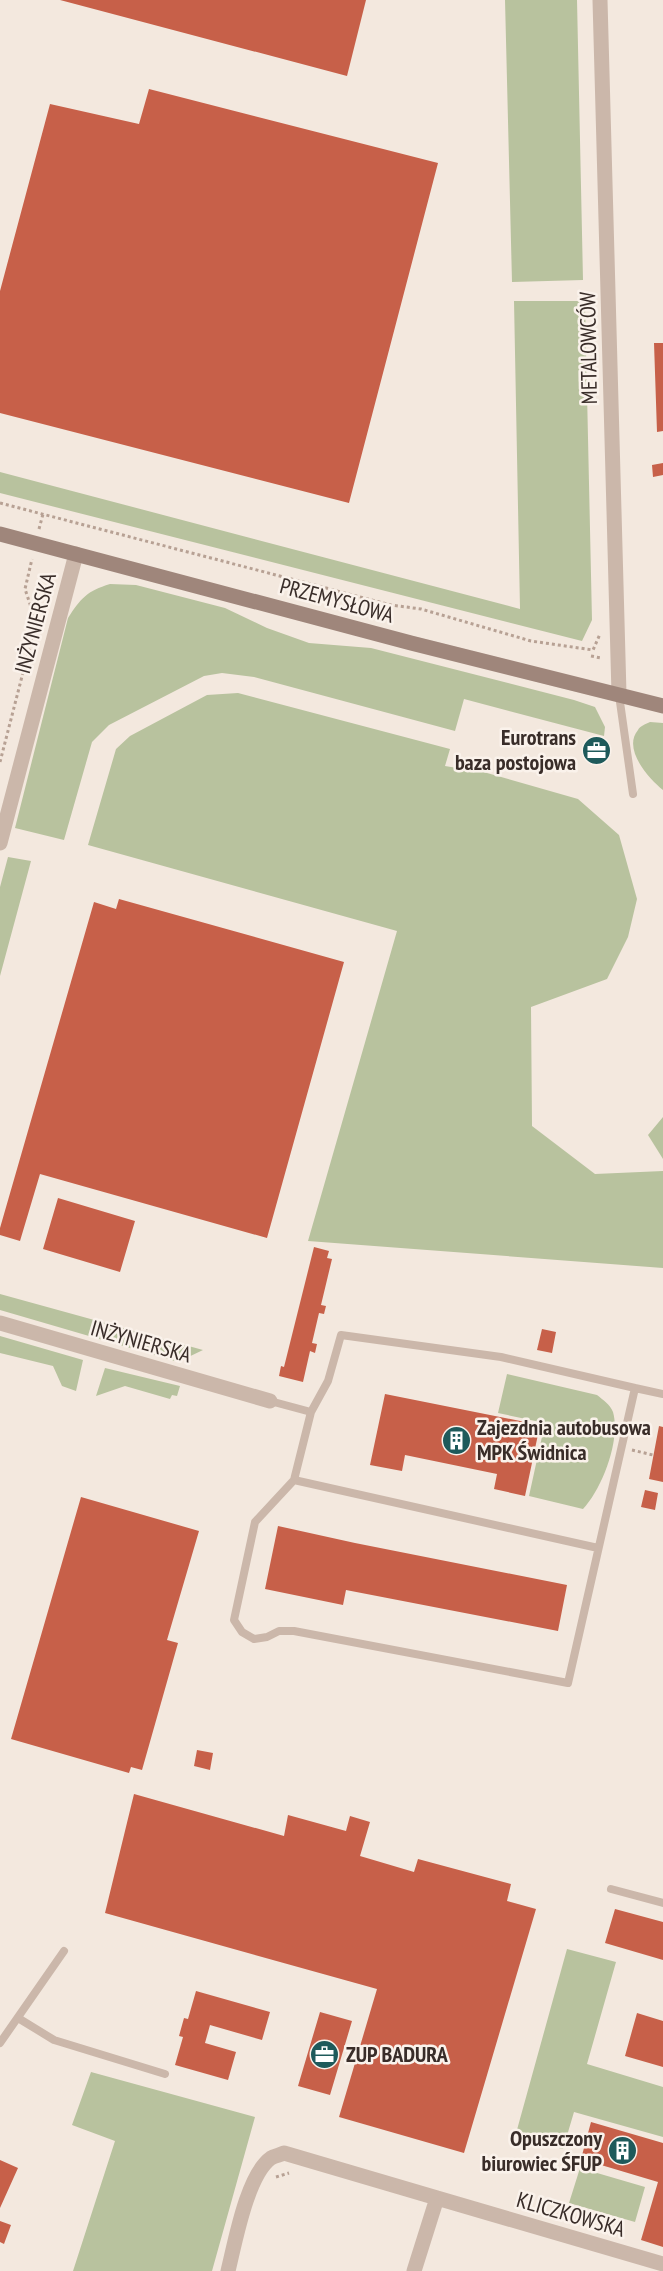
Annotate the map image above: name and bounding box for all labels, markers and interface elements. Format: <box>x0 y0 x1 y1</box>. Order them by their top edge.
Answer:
street label: METALOWCÓW <box>573 291 603 405</box>
street label: INŻYNIERSKA <box>8 569 62 676</box>
street label: PRZEMYSŁOWA <box>277 571 398 629</box>
place label: Eurotrans baza postojowa <box>455 723 576 776</box>
office icon: Eurotrans baza postojowa <box>581 734 613 766</box>
street label: INŻYNIERSKA <box>88 1313 195 1369</box>
place label: Zajezdnia autobusowa MPK Świdnica <box>477 1413 651 1466</box>
building icon: Zajezdnia autobusowa MPK Świdnica <box>440 1424 472 1456</box>
office icon: ZUP BADURA <box>309 2038 341 2070</box>
place label: ZUP BADURA <box>346 2040 449 2068</box>
place label: Opuszczony biurowiec ŚFUP <box>481 2124 603 2177</box>
building icon: Opuszczony biurowiec ŚFUP <box>607 2135 639 2167</box>
street label: KLICZKOWSKA <box>514 2185 629 2243</box>

